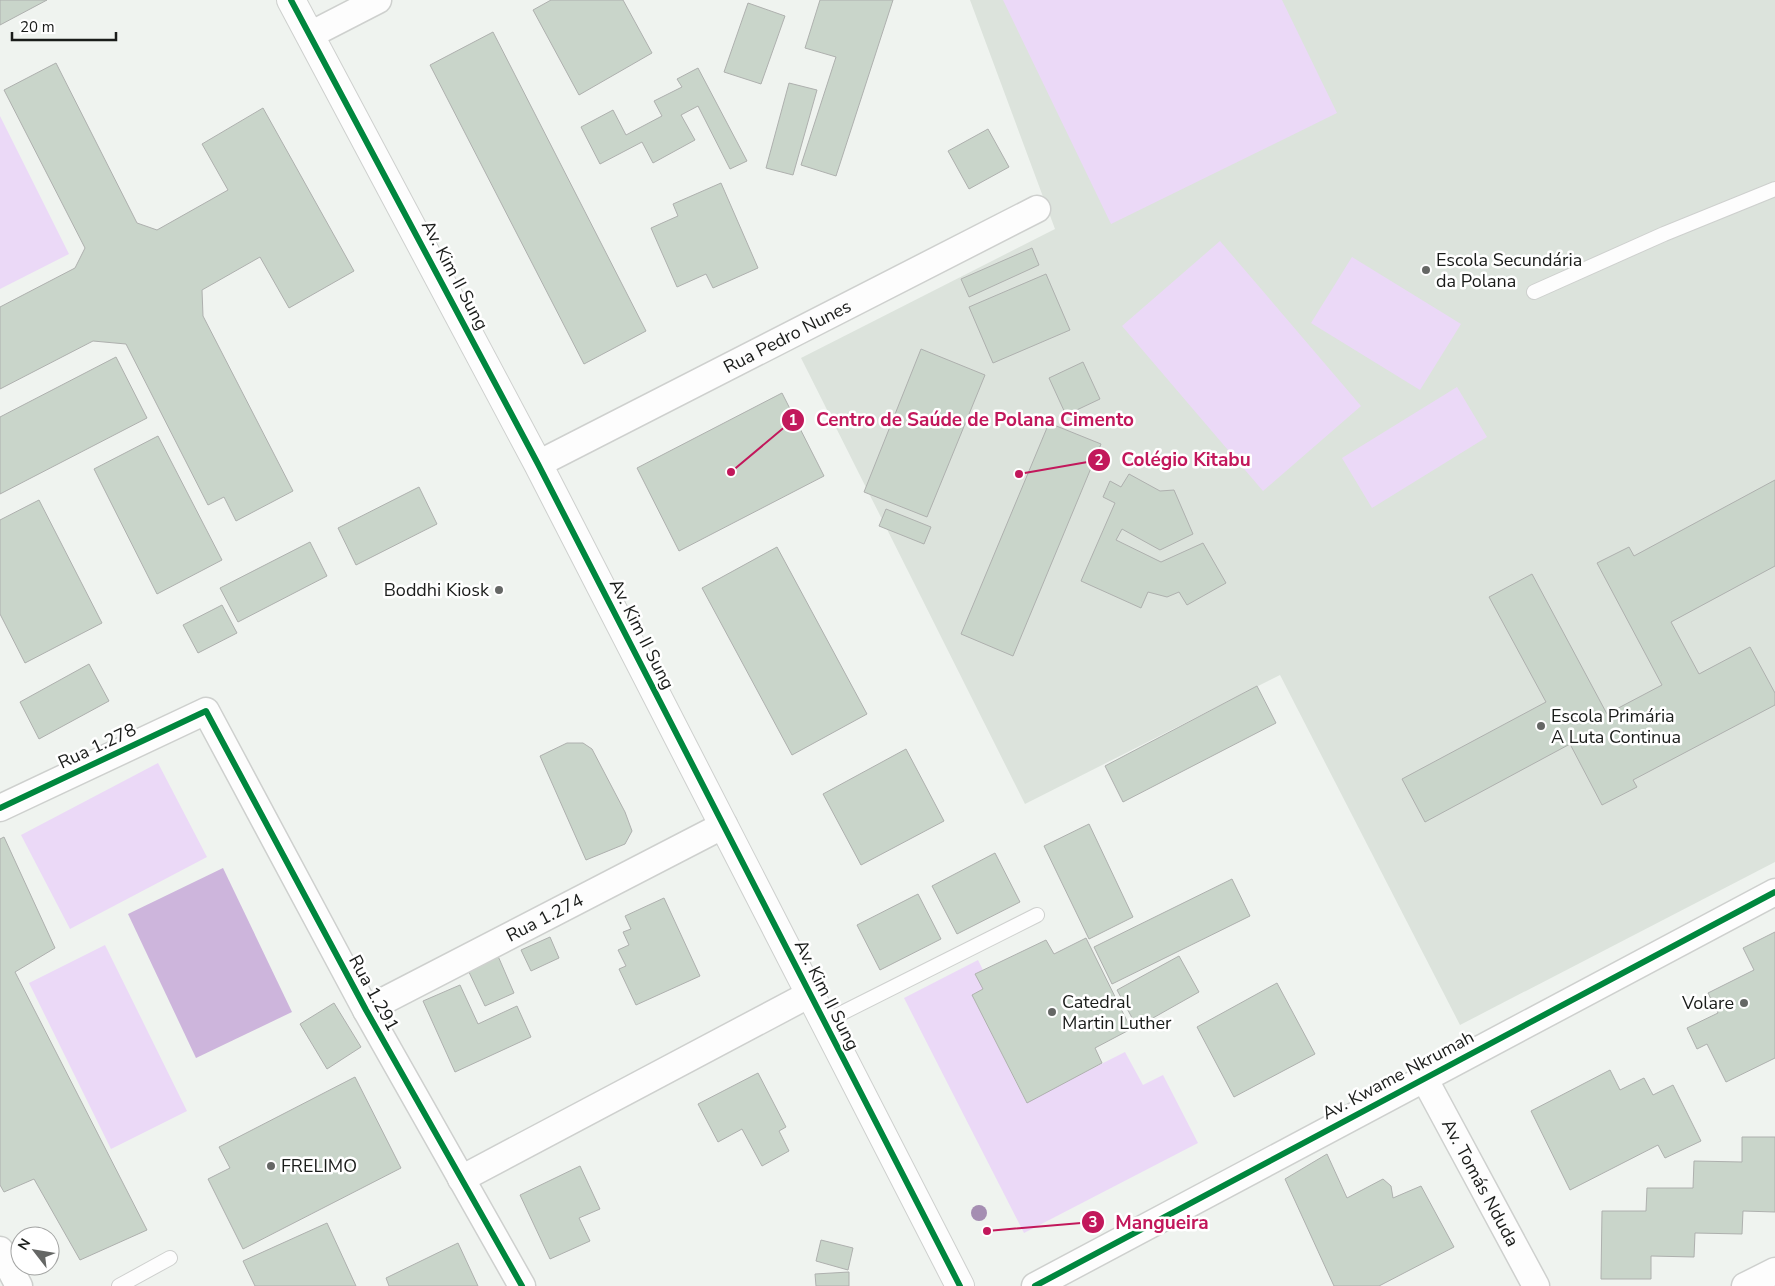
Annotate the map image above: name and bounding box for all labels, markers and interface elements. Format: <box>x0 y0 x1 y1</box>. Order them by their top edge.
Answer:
scale bar <box>12 10 116 42</box>
text: 20 m <box>20 17 55 37</box>
street label: Av. Kim II Sung <box>416 216 494 334</box>
place label: Escola Secundária da Polana <box>1436 248 1582 293</box>
marker: Escola Secundária da Polana <box>1420 264 1432 276</box>
street label: Rua Pedro Nunes <box>719 294 855 379</box>
callout: Centro de Saúde de Polana Cimento <box>781 403 1144 437</box>
text: Centro de Saúde de Polana Cimento <box>816 407 1134 433</box>
text: 1 <box>788 410 798 430</box>
callout: Colégio Kitabu <box>1086 443 1261 477</box>
text: Colégio Kitabu <box>1121 447 1251 473</box>
text: 2 <box>1094 450 1104 470</box>
street label: Av. Kim II Sung <box>604 575 680 693</box>
place label: Boddhi Kiosk <box>384 578 490 602</box>
marker: Boddhi Kiosk <box>493 584 505 596</box>
place label: Escola Primária A Luta Continua <box>1551 704 1681 749</box>
street label: Rua 1.278 <box>54 717 140 775</box>
marker: Escola Primária A Luta Continua <box>1535 720 1547 732</box>
street label: Rua 1.274 <box>502 888 587 948</box>
street label: Av. Kim II Sung <box>789 936 865 1054</box>
street label: Rua 1.291 <box>343 951 405 1035</box>
place label: Catedral Martin Luther <box>1062 990 1172 1035</box>
place label: Volare <box>1681 991 1734 1015</box>
marker: Volare <box>1738 997 1750 1009</box>
marker: Catedral Martin Luther <box>1046 1006 1058 1018</box>
street label: Av. Kwame Nkrumah <box>1318 1025 1478 1125</box>
street label: Av. Tomás Nduda <box>1436 1115 1525 1251</box>
place label: FRELIMO <box>281 1154 357 1178</box>
marker: FRELIMO <box>265 1160 277 1172</box>
callout: Mangueira <box>1080 1205 1219 1239</box>
text: Mangueira <box>1115 1210 1209 1236</box>
text: 3 <box>1088 1212 1098 1232</box>
north arrow <box>10 1226 60 1276</box>
text: N <box>13 1235 35 1254</box>

